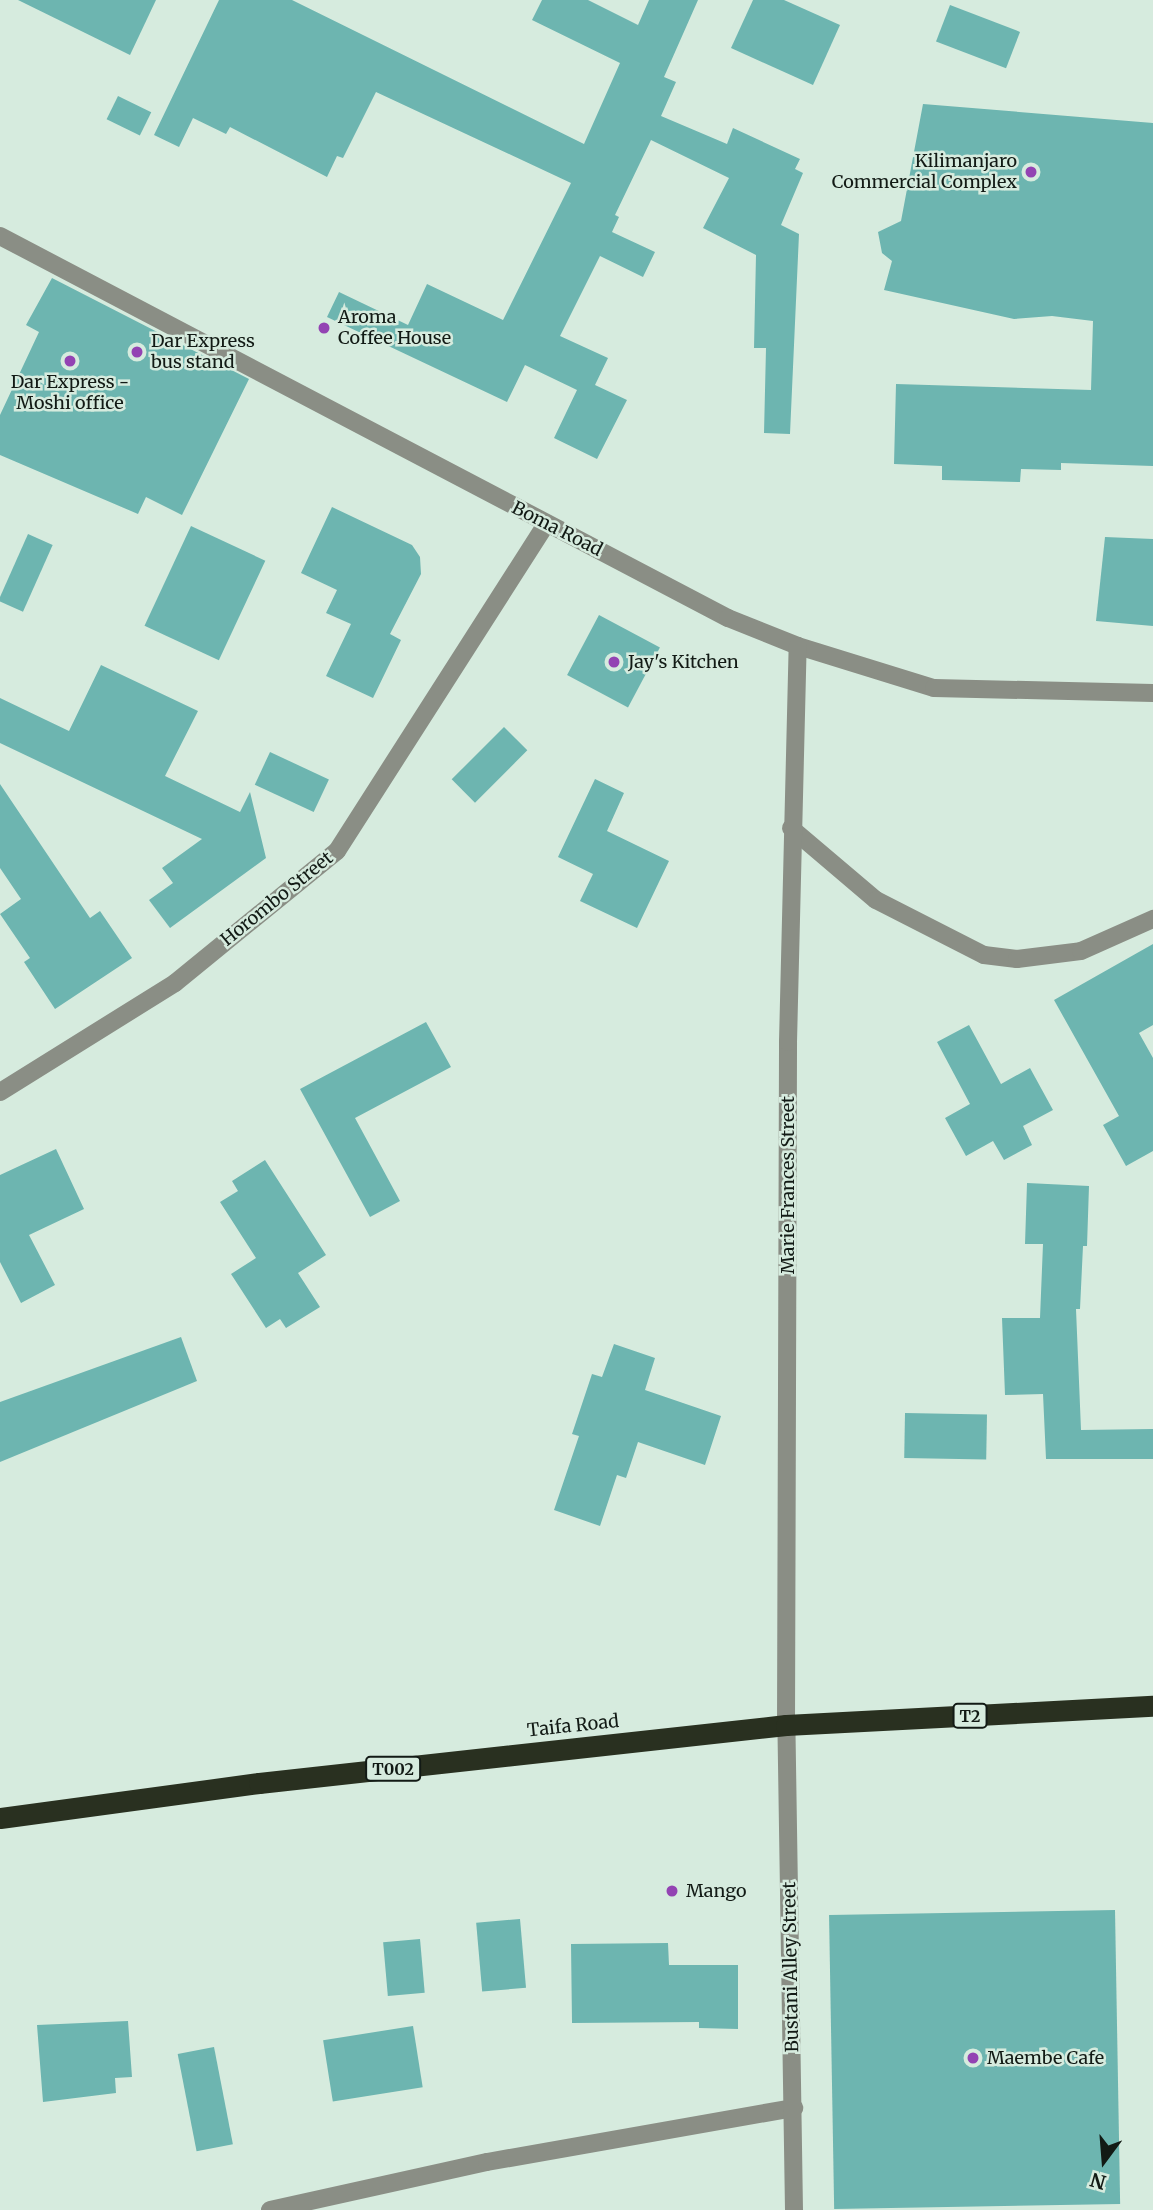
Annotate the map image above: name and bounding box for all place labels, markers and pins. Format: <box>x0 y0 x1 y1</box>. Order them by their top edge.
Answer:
place label: Kilimanjaro Commercial Complex <box>832 151 1017 194</box>
marker: Kilimanjaro Commercial Complex <box>1023 164 1039 180</box>
place label: Aroma Coffee House <box>338 307 451 350</box>
marker: Aroma Coffee House <box>316 320 332 336</box>
place label: Dar Express bus stand <box>151 331 255 374</box>
marker: Dar Express bus stand <box>129 344 145 360</box>
marker: Dar Express - Moshi office <box>62 353 78 369</box>
place label: Dar Express - Moshi office <box>11 372 129 414</box>
place label: Jay's Kitchen <box>628 651 739 673</box>
marker: Jay's Kitchen <box>606 654 622 670</box>
place label: Mango <box>686 1880 746 1902</box>
marker: Mango <box>664 1883 680 1899</box>
place label: Maembe Cafe <box>987 2047 1104 2069</box>
marker: Maembe Cafe <box>965 2050 981 2066</box>

